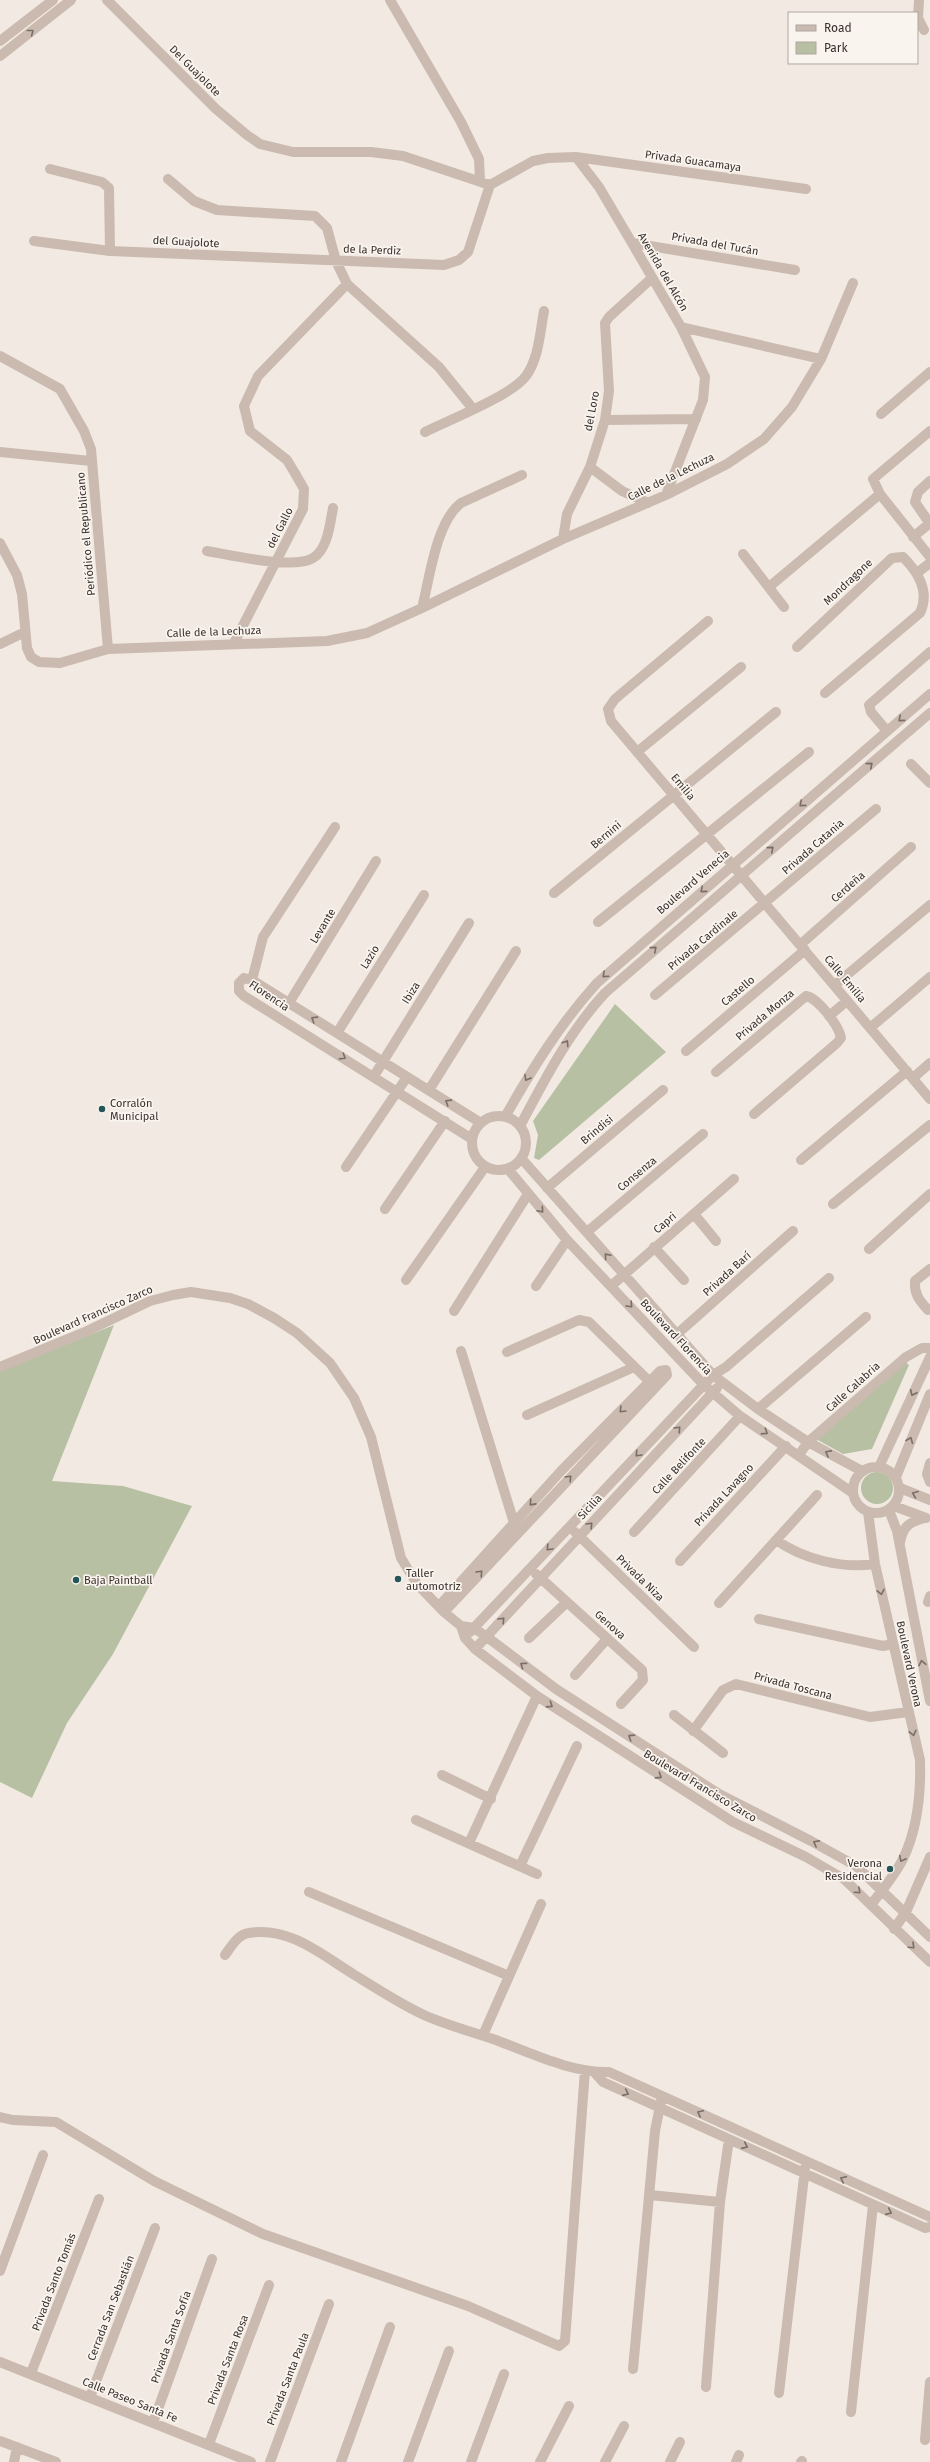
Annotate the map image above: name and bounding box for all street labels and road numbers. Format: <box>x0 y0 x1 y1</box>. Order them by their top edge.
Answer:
street label: Del Guajolote <box>167 43 223 99</box>
street label: Privada Guacamaya <box>644 148 742 174</box>
street label: Avenida del Alcón <box>635 230 691 314</box>
street label: Privada del Tucán <box>670 230 760 258</box>
street label: del Guajolote <box>152 234 220 250</box>
street label: de la Perdiz <box>343 242 401 258</box>
street label: del Loro <box>582 390 602 432</box>
street label: Calle de la Lechuza <box>626 450 716 504</box>
street label: Periódico el Republicano <box>74 472 98 596</box>
street label: del Gallo <box>264 505 296 551</box>
street label: Mondragone <box>821 556 875 608</box>
street label: Calle de la Lechuza <box>166 624 262 640</box>
street label: Emilia <box>668 771 698 803</box>
street label: Privada Catania <box>779 817 847 877</box>
street label: Bernini <box>588 818 624 852</box>
street label: Boulevard Venecia <box>654 847 732 917</box>
street label: Cerdeña <box>828 869 868 905</box>
street label: Levante <box>307 906 339 946</box>
street label: Privada Cardinale <box>665 907 741 973</box>
street label: Lazio <box>358 943 382 971</box>
street label: Calle Emilia <box>821 953 869 1005</box>
street label: Castello <box>719 973 757 1009</box>
street label: Florencia <box>246 978 292 1014</box>
street label: Ibiza <box>399 980 423 1006</box>
street label: Privada Monza <box>733 987 797 1043</box>
street label: Brindisi <box>578 1113 616 1147</box>
street label: Consenza <box>615 1154 659 1194</box>
street label: Capri <box>651 1210 679 1236</box>
street label: Privada Barí <box>700 1249 754 1299</box>
street label: Boulevard Francisco Zarco <box>31 1283 155 1347</box>
street label: Boulevard Florencia <box>638 1296 714 1378</box>
street label: Calle Calabria <box>823 1359 883 1415</box>
street label: Calle Belifonte <box>650 1435 708 1497</box>
street label: Privada Lavagno <box>692 1461 756 1529</box>
street label: Sicilia <box>575 1492 605 1522</box>
street label: Privada Niza <box>613 1552 667 1604</box>
street label: Genova <box>592 1608 628 1642</box>
street label: Boulevard Verona <box>894 1620 924 1708</box>
street label: Privada Toscana <box>752 1669 834 1703</box>
street label: Boulevard Francisco Zarco <box>641 1747 759 1825</box>
street label: Privada Santo Tomás <box>29 2231 79 2333</box>
street label: Cerrada San Sebastián <box>85 2253 137 2363</box>
street label: Privada Santa Sofía <box>148 2289 194 2385</box>
street label: Privada Santa Rosa <box>205 2313 251 2407</box>
street label: Privada Santa Paula <box>264 2331 312 2427</box>
street label: Calle Paseo Santa Fe <box>80 2375 180 2425</box>

